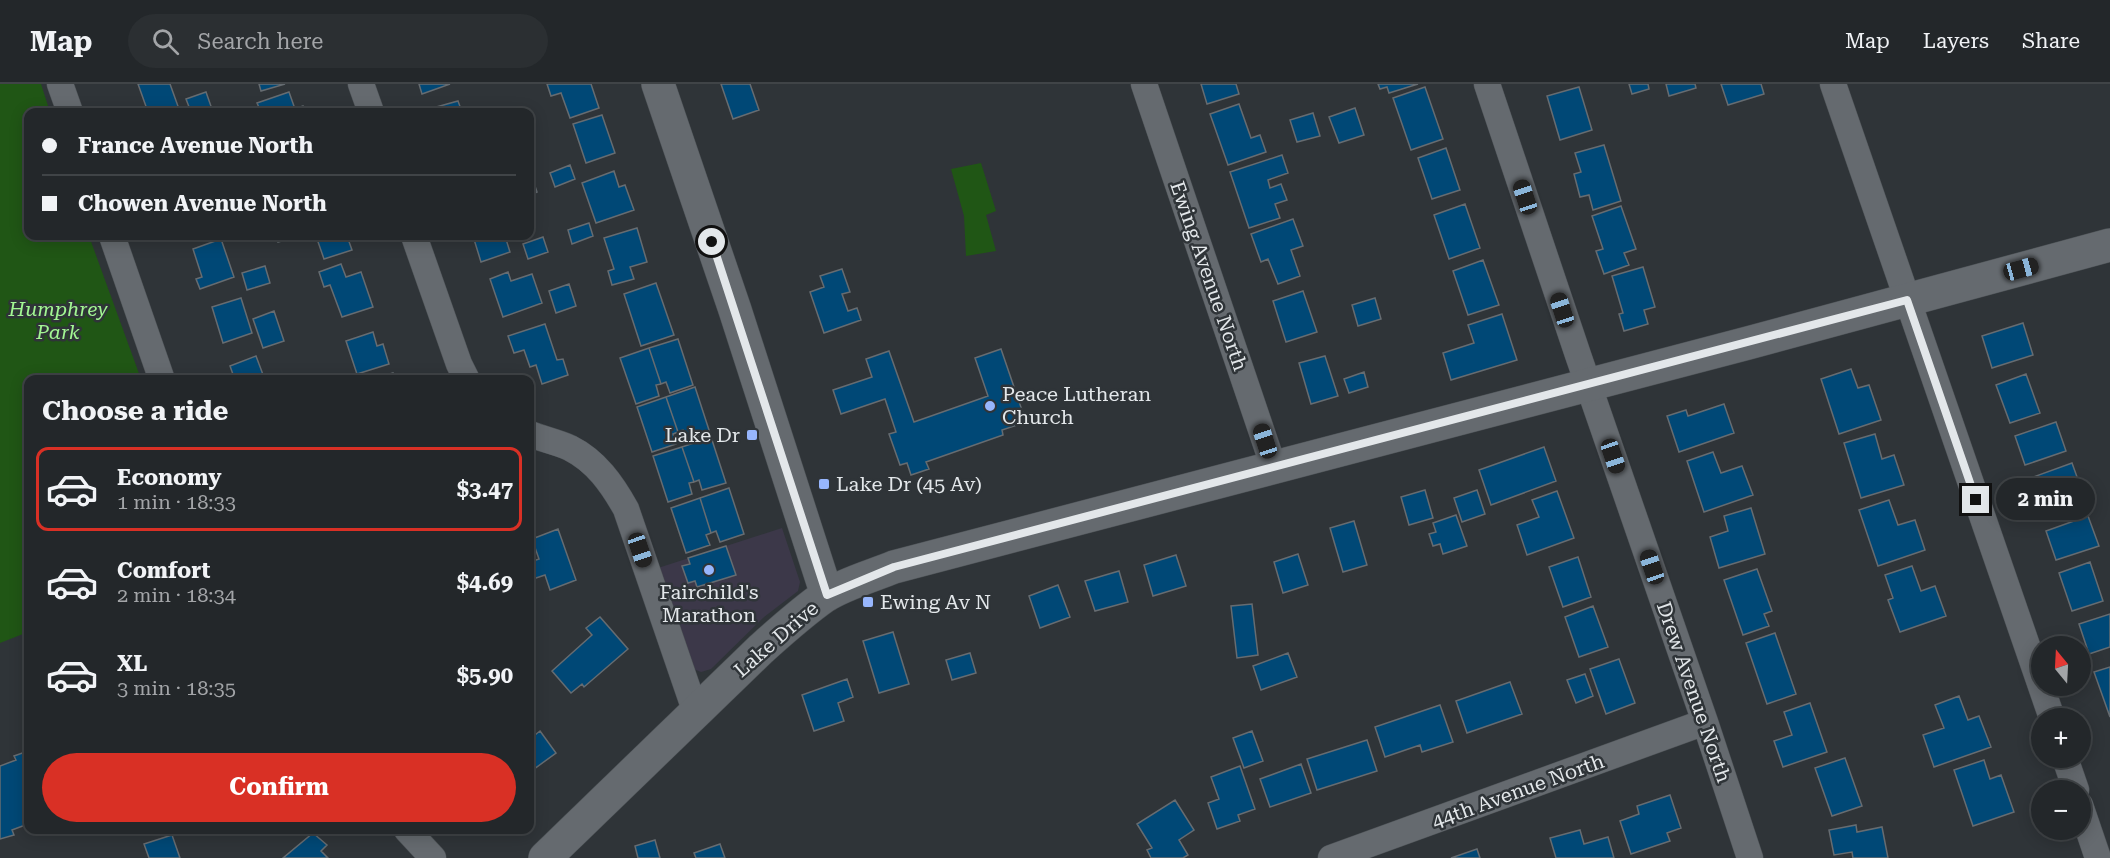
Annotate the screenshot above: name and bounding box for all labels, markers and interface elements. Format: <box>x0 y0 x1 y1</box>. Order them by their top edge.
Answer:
search box <box>128 14 548 68</box>
text: Map <box>30 25 92 58</box>
icon: search <box>149 25 182 58</box>
text: Search here <box>197 29 323 54</box>
text: Map <box>1845 29 1890 53</box>
text: Layers <box>1923 29 1989 53</box>
text: Share <box>2022 29 2080 53</box>
text: France Avenue North <box>78 133 313 158</box>
car <box>1511 177 1539 217</box>
street label: Ewing Avenue North <box>1165 178 1253 374</box>
text: Chowen Avenue North <box>78 191 327 216</box>
route start <box>698 228 725 255</box>
car <box>2001 256 2041 282</box>
car <box>1548 290 1576 330</box>
park label: Humphrey Park <box>8 297 108 344</box>
place label: Peace Lutheran Church <box>1002 382 1151 429</box>
text: Choose a ride <box>42 395 228 427</box>
marker: Peace Lutheran Church <box>983 399 997 413</box>
car <box>1251 421 1279 461</box>
place label: Lake Dr <box>665 423 740 447</box>
marker: Lake Dr <box>745 428 759 442</box>
car <box>1599 436 1627 476</box>
icon: car <box>45 462 99 516</box>
text: Economy <box>117 465 221 490</box>
place label: Lake Dr (45 Av) <box>836 472 982 496</box>
text: $3.47 <box>457 477 513 502</box>
marker: Lake Dr (45 Av) <box>817 477 831 491</box>
callout: 2 min <box>1997 479 2096 521</box>
route end <box>1962 486 1989 513</box>
text: 2 min <box>2018 487 2073 511</box>
text: 1 min · 18:33 <box>117 490 236 514</box>
car <box>626 530 654 570</box>
car <box>1638 547 1666 587</box>
icon: car <box>45 555 99 609</box>
text: Comfort <box>117 558 210 583</box>
marker: Fairchild's Marathon <box>702 563 716 577</box>
text: $4.69 <box>457 570 513 595</box>
place label: Fairchild's Marathon <box>659 580 759 627</box>
text: 2 min · 18:34 <box>117 583 236 607</box>
place label: Ewing Av N <box>880 590 991 614</box>
marker: Ewing Av N <box>861 595 875 609</box>
street label: Lake Drive <box>729 596 823 682</box>
street label: Drew Avenue North <box>1652 598 1736 786</box>
north arrow <box>2031 636 2091 696</box>
map controls <box>2031 636 2091 840</box>
icon: car <box>45 648 99 702</box>
text: XL <box>117 651 147 676</box>
text: $5.90 <box>457 663 513 688</box>
text: 3 min · 18:35 <box>117 676 236 700</box>
button: + <box>2031 708 2091 768</box>
street label: 44th Avenue North <box>1429 749 1607 833</box>
button: Confirm <box>42 753 516 822</box>
button: − <box>2031 780 2091 840</box>

